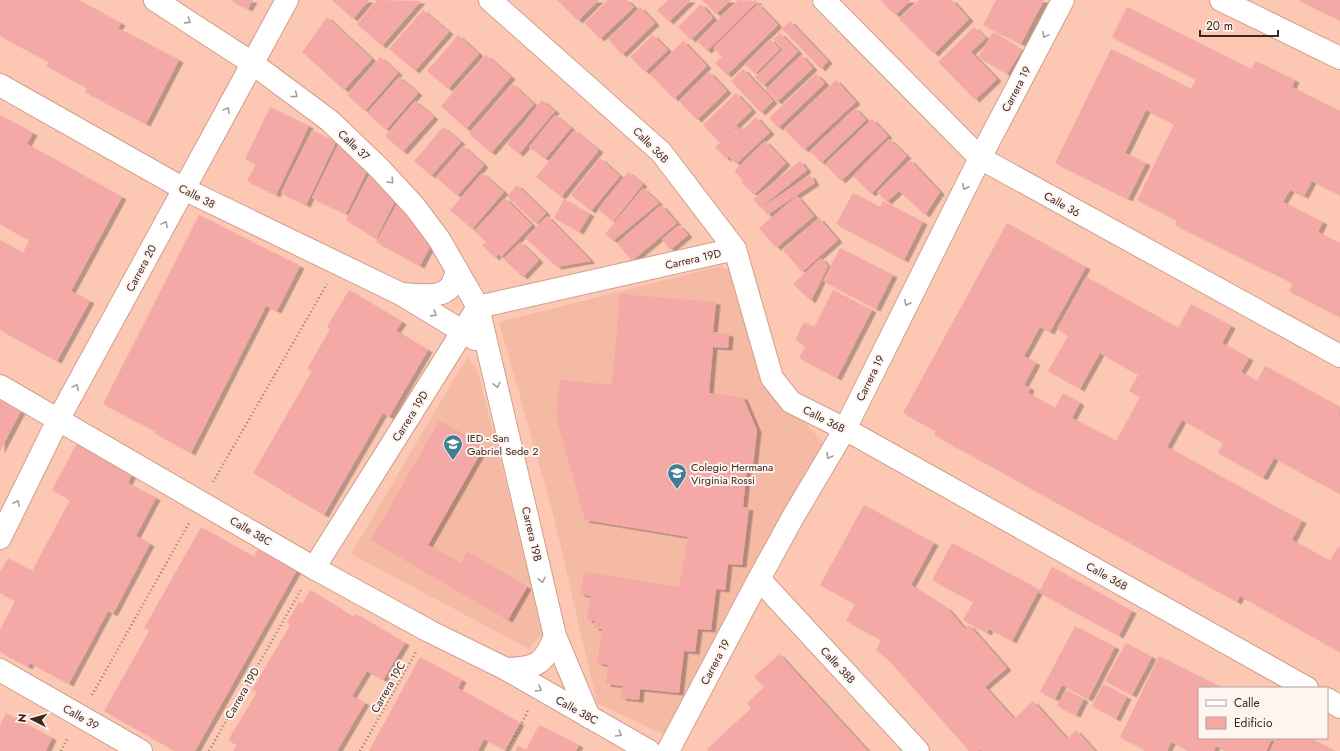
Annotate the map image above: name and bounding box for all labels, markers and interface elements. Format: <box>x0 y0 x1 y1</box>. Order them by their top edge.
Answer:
scale bar <box>1200 12 1278 38</box>
one-way arrow <box>183 16 190 23</box>
text: 20 m <box>1206 17 1233 35</box>
one-way arrow <box>1042 30 1050 38</box>
street label: Carrera 19 <box>997 63 1035 115</box>
one-way arrow <box>290 90 297 97</box>
one-way arrow <box>222 106 230 114</box>
street label: Calle 36B <box>629 123 673 167</box>
street label: Calle 37 <box>334 126 374 164</box>
one-way arrow <box>387 176 394 184</box>
street label: Calle 38 <box>176 180 218 212</box>
one-way arrow <box>963 183 970 190</box>
street label: Calle 36 <box>1041 188 1083 220</box>
one-way arrow <box>160 221 168 228</box>
street label: Carrera 20 <box>122 241 160 294</box>
street label: Carrera 19D <box>663 245 723 273</box>
one-way arrow <box>905 299 912 307</box>
one-way arrow <box>430 310 437 317</box>
street label: Carrera 19 <box>852 352 888 404</box>
one-way arrow <box>492 382 500 388</box>
one-way arrow <box>72 384 79 391</box>
street label: Carrera 19D <box>388 387 432 444</box>
street label: Calle 36B <box>800 402 848 436</box>
place label: IED - San Gabriel Sede 2 <box>467 430 538 459</box>
school or university icon: IED - San Gabriel Sede 2 <box>442 433 464 461</box>
one-way arrow <box>826 452 833 459</box>
place label: Colegio Hermana Virginia Rossi <box>691 459 773 488</box>
school or university icon: Colegio Hermana Virginia Rossi <box>666 462 688 490</box>
one-way arrow <box>12 500 20 507</box>
street label: Carrera 19B <box>518 505 546 563</box>
street label: Calle 38C <box>227 512 275 550</box>
street label: Calle 36B <box>1083 558 1131 594</box>
one-way arrow <box>538 577 546 583</box>
street label: Carrera 19 <box>696 636 734 688</box>
street label: Calle 38B <box>817 643 859 687</box>
street label: Carrera 19C <box>367 658 409 716</box>
street label: Carrera 19D <box>221 664 263 722</box>
one-way arrow <box>535 685 542 692</box>
legend <box>1198 687 1328 739</box>
street label: Calle 38C <box>553 692 601 728</box>
text: Calle <box>1234 694 1260 712</box>
north arrow <box>12 699 52 739</box>
street label: Calle 39 <box>60 700 102 734</box>
text: N <box>14 713 30 723</box>
text: Edificio <box>1234 714 1273 732</box>
one-way arrow <box>615 730 622 737</box>

